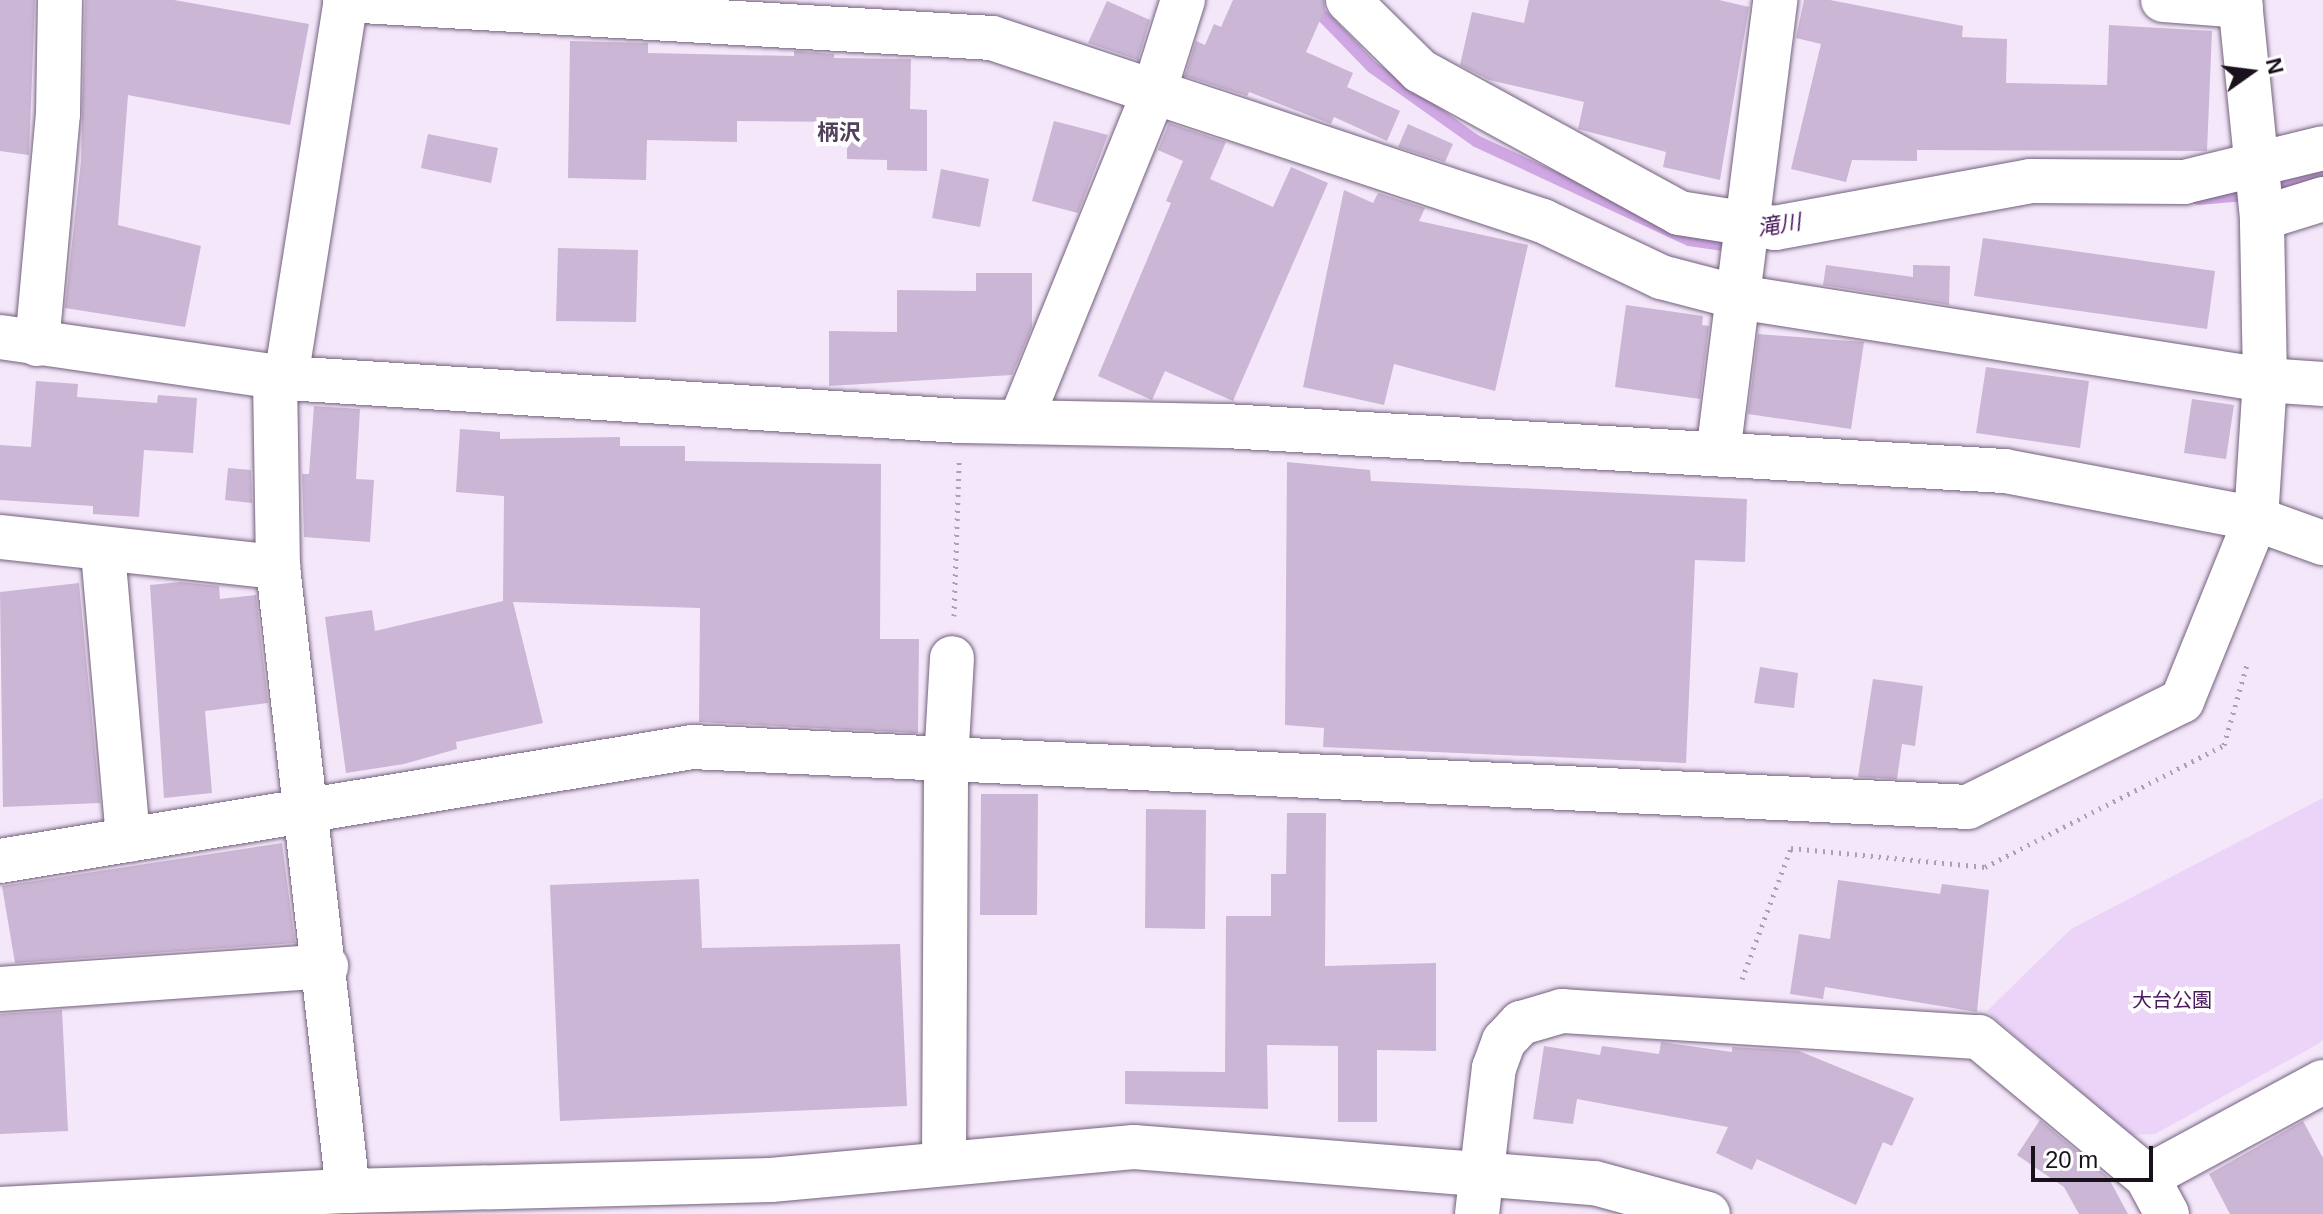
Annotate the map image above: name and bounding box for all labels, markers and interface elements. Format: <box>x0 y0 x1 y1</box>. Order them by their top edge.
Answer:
north arrow <box>2211 32 2291 112</box>
text: N <box>2261 55 2289 77</box>
district label: 柄沢 <box>817 120 861 146</box>
water label: 滝川 <box>1755 209 1803 241</box>
park label: 大台公園 <box>2132 988 2212 1012</box>
scale bar <box>2035 1130 2157 1180</box>
text: 20 m <box>2045 1146 2098 1173</box>

